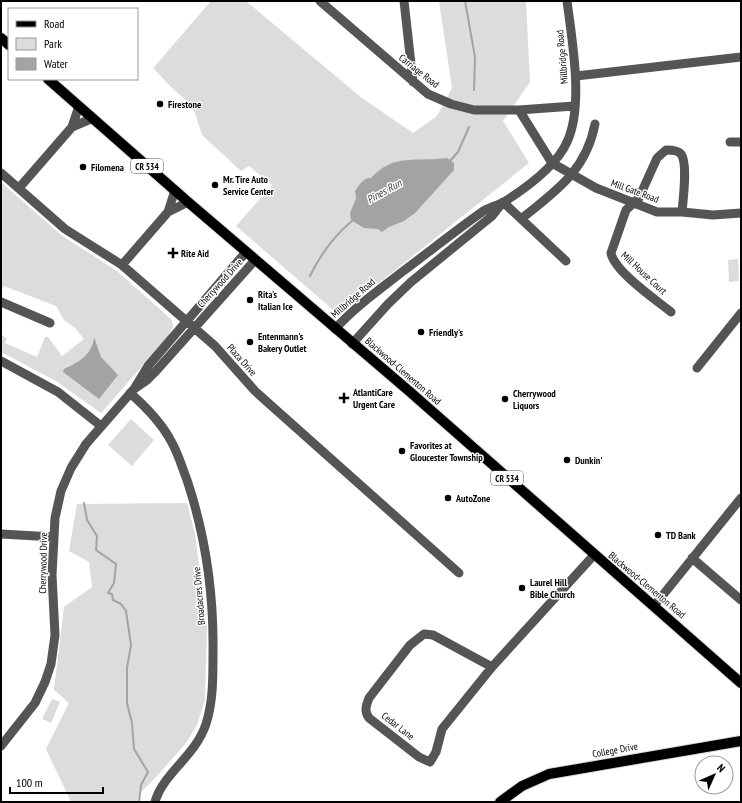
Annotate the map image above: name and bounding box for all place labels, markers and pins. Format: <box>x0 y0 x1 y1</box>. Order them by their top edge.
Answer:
place label: Firestone <box>168 98 201 111</box>
marker: Firestone <box>155 99 165 109</box>
place label: Filomena <box>91 161 124 174</box>
marker: Filomena <box>78 162 88 172</box>
place label: Mr. Tire Auto Service Center <box>223 173 274 198</box>
marker: Mr. Tire Auto Service Center <box>210 180 220 190</box>
place label: Rite Aid <box>181 247 209 260</box>
marker: Rite Aid <box>168 248 178 258</box>
place label: Rita's Italian Ice <box>258 288 293 313</box>
marker: Rita's Italian Ice <box>245 295 255 305</box>
place label: Friendly's <box>429 326 464 339</box>
marker: Friendly's <box>416 327 426 337</box>
place label: Entenmann's Bakery Outlet <box>258 330 306 355</box>
marker: Entenmann's Bakery Outlet <box>245 337 255 347</box>
place label: AtlantiCare Urgent Care <box>352 386 395 411</box>
place label: Cherrywood Liquors <box>513 387 556 412</box>
marker: AtlantiCare Urgent Care <box>338 392 350 404</box>
marker: Cherrywood Liquors <box>500 394 510 404</box>
place label: Favorites at Gloucester Township <box>410 439 483 464</box>
marker: Favorites at Gloucester Township <box>397 446 407 456</box>
place label: Dunkin' <box>575 454 602 467</box>
marker: Dunkin' <box>562 455 572 465</box>
place label: AutoZone <box>455 492 490 505</box>
marker: AutoZone <box>443 493 453 503</box>
place label: TD Bank <box>666 529 697 542</box>
marker: TD Bank <box>653 530 663 540</box>
place label: Laurel Hill Bible Church <box>530 576 575 601</box>
marker: Laurel Hill Bible Church <box>517 583 527 593</box>

